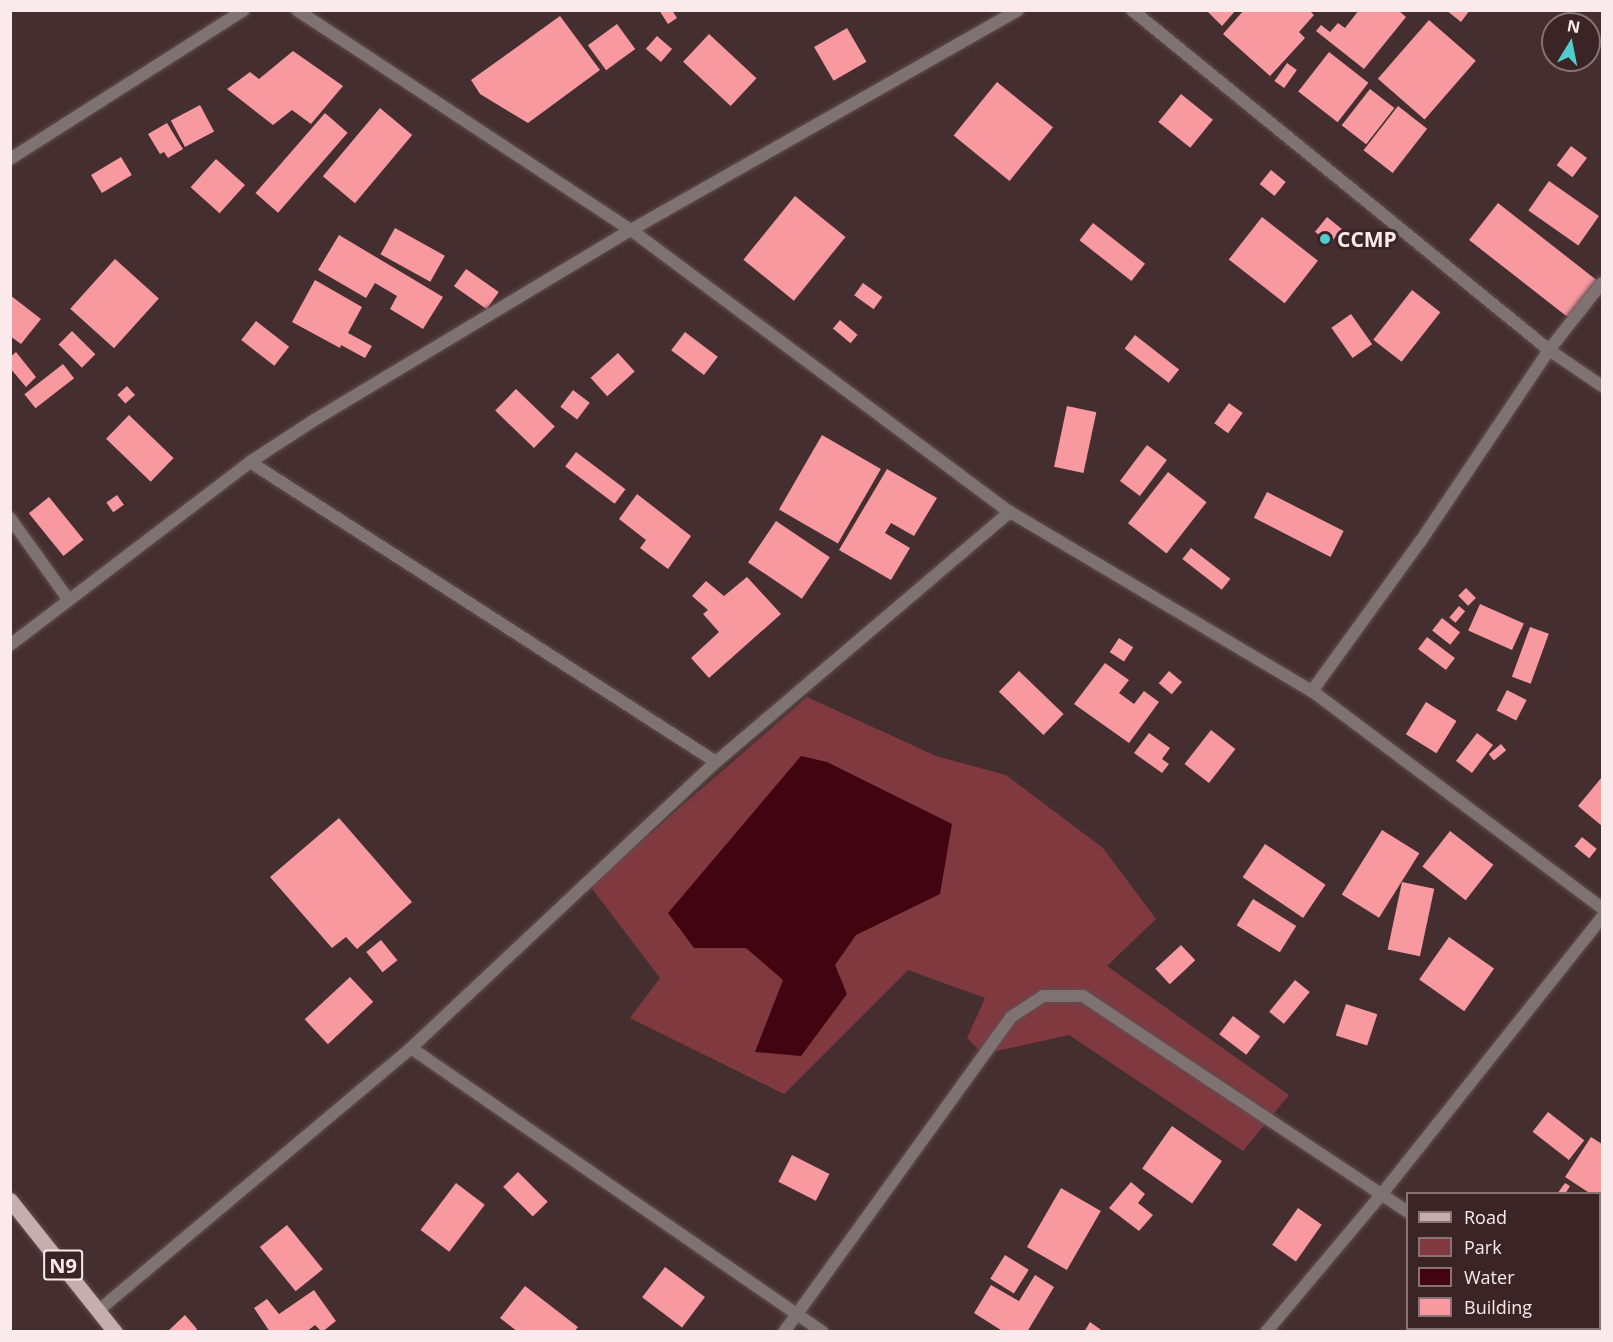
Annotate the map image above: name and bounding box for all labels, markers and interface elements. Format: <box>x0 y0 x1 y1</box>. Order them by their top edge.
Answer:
north arrow <box>1541 12 1601 72</box>
text: N <box>1565 14 1582 38</box>
place label: CCMP <box>1337 226 1397 252</box>
marker: CCMP <box>1318 232 1332 246</box>
legend <box>1406 1192 1601 1330</box>
text: Road <box>1464 1205 1507 1229</box>
text: Park <box>1464 1235 1502 1259</box>
road number: N9 <box>42 1248 84 1282</box>
text: Water <box>1464 1265 1515 1289</box>
text: Building <box>1464 1295 1532 1319</box>

